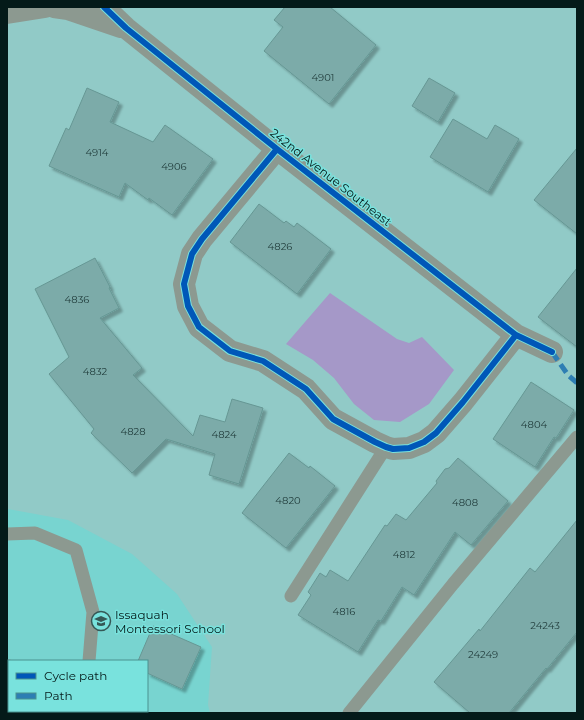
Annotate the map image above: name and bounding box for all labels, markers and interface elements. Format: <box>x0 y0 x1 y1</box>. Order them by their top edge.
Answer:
house number: 4901 <box>312 71 334 84</box>
street label: 242nd Avenue Southeast <box>267 125 395 229</box>
house number: 4914 <box>86 146 109 159</box>
house number: 4906 <box>161 160 187 173</box>
house number: 4826 <box>268 240 292 253</box>
house number: 4836 <box>65 293 89 306</box>
house number: 4832 <box>83 365 107 378</box>
house number: 4804 <box>521 418 548 431</box>
house number: 4828 <box>120 425 146 438</box>
house number: 4824 <box>211 428 237 441</box>
house number: 4820 <box>275 494 301 507</box>
house number: 4808 <box>452 496 478 509</box>
house number: 4812 <box>393 548 416 561</box>
house number: 4816 <box>333 605 355 618</box>
place label: Issaquah Montessori School <box>115 607 225 636</box>
school or university icon: Issaquah Montessori School <box>90 610 112 632</box>
house number: 24243 <box>530 619 560 632</box>
house number: 24249 <box>468 648 498 661</box>
legend <box>8 660 148 712</box>
text: Cycle path <box>44 668 107 683</box>
text: Path <box>44 688 73 703</box>

